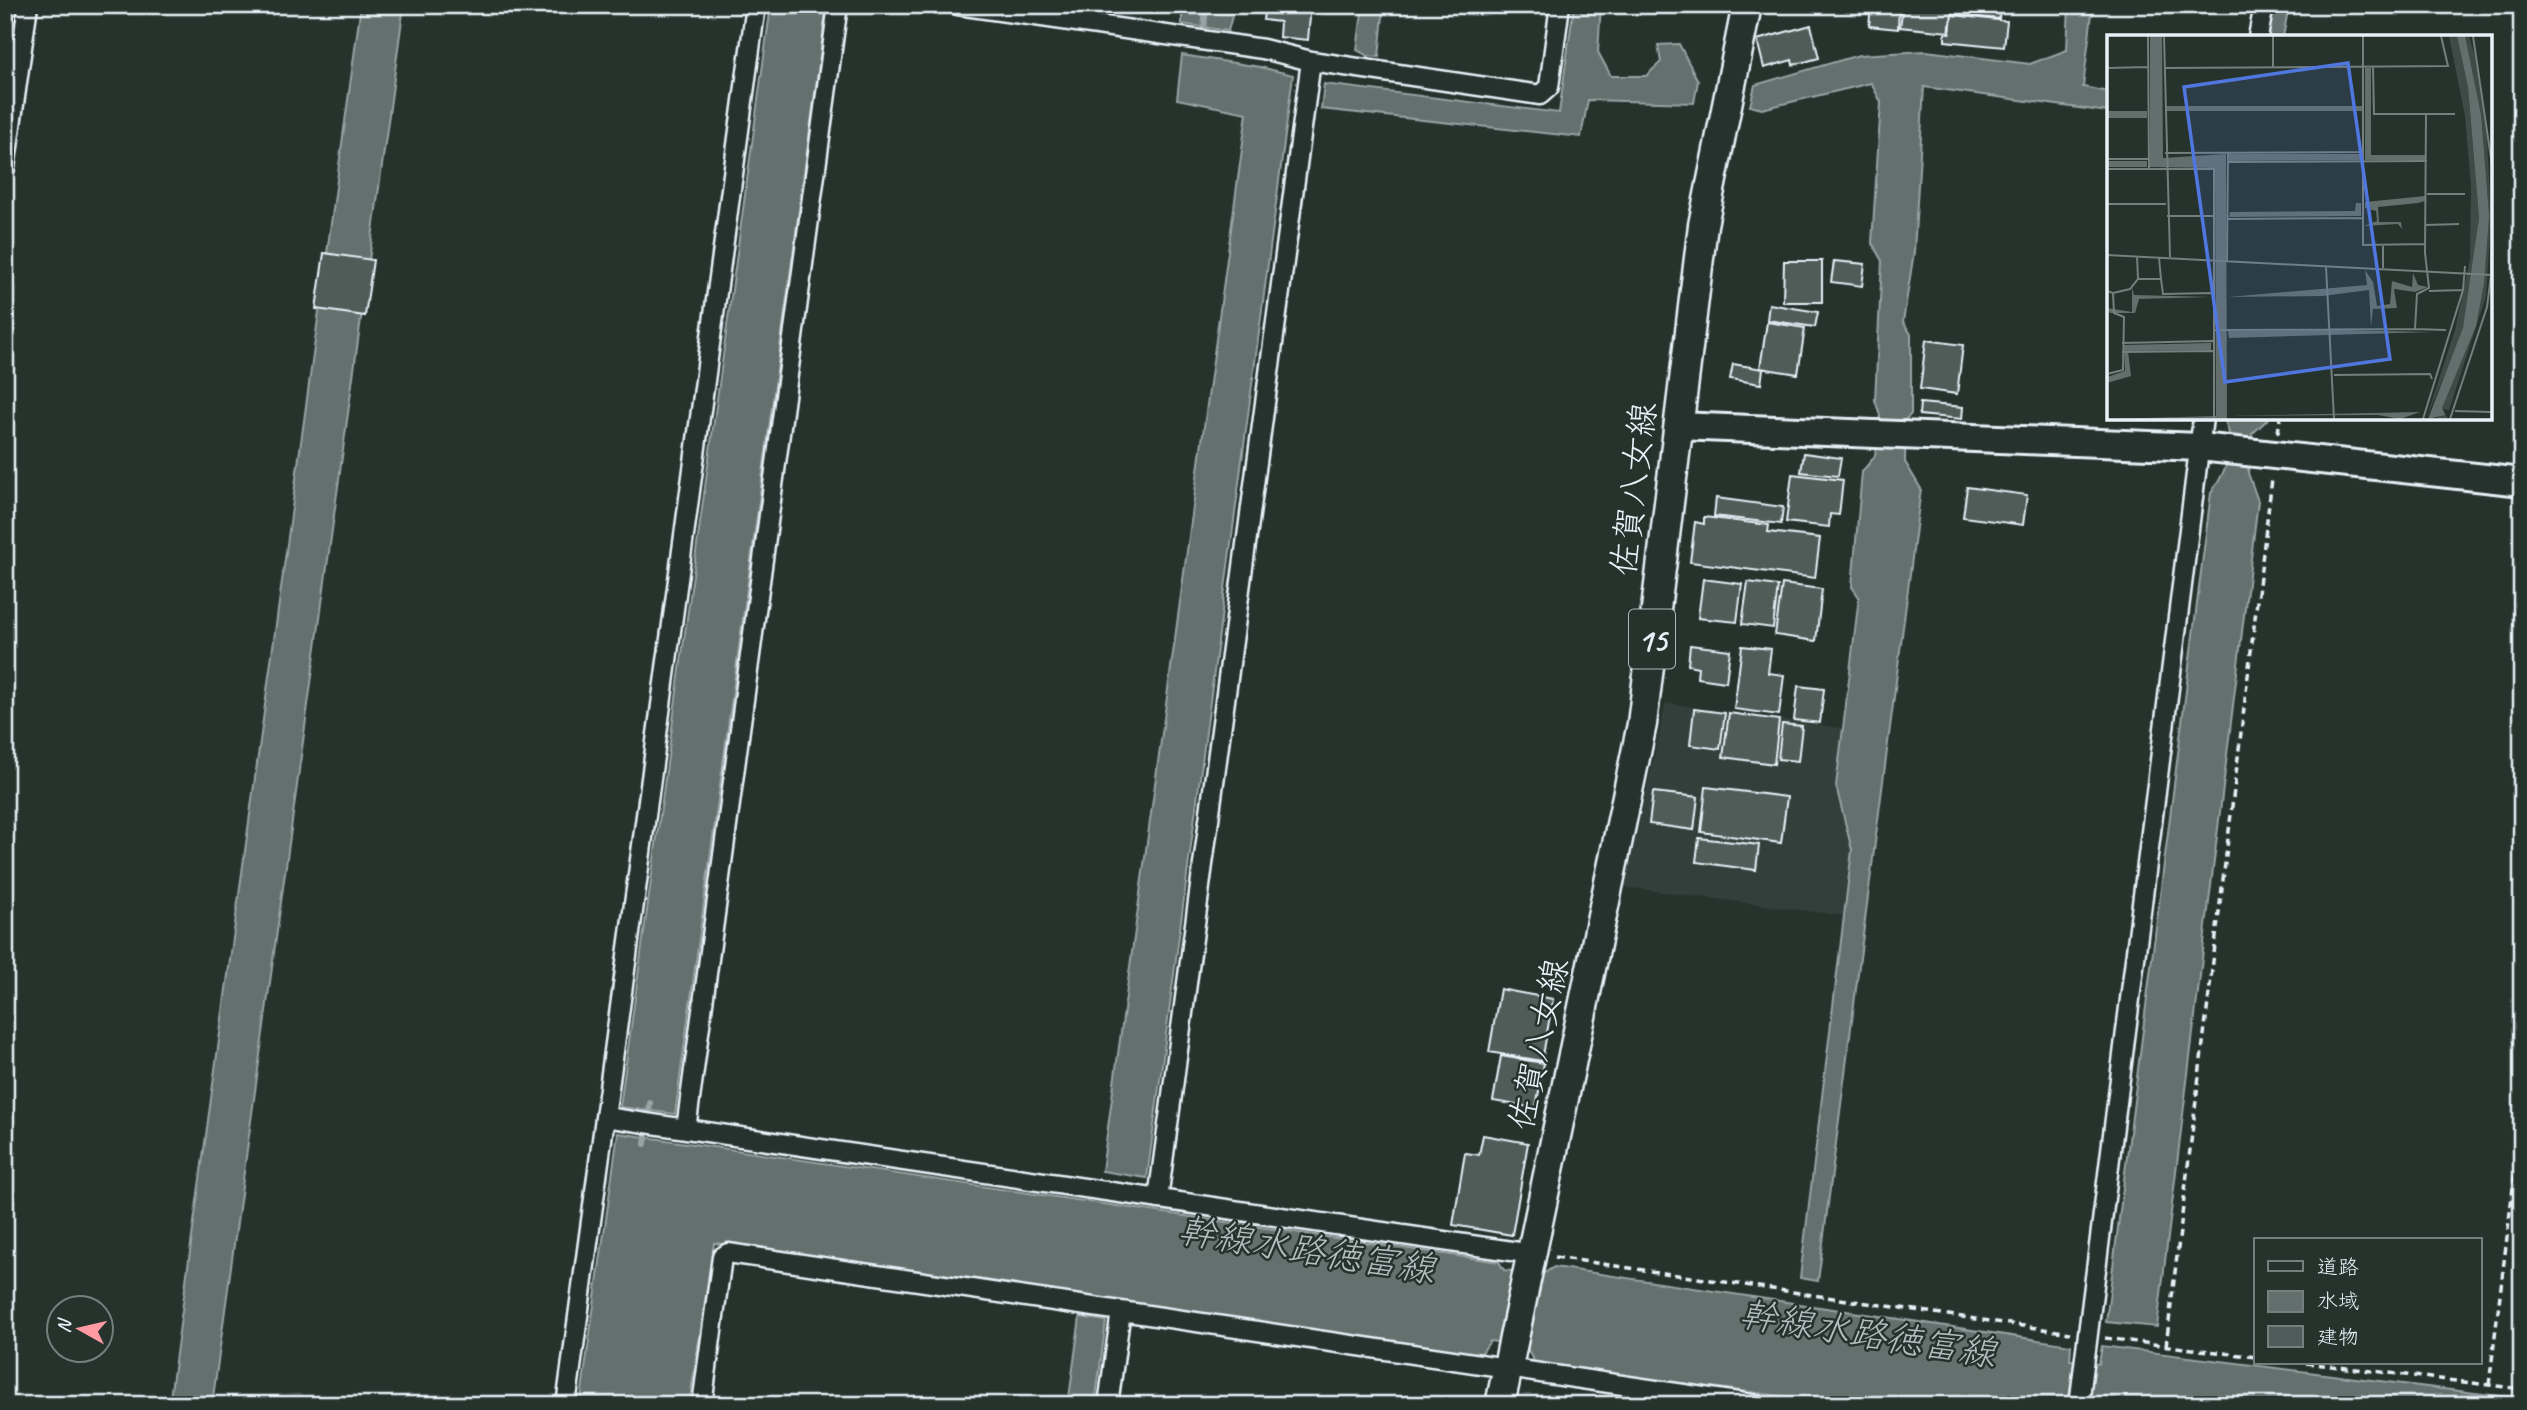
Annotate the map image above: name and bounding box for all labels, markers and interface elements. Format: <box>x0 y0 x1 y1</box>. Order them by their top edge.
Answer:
inset map <box>2107 35 2492 420</box>
street label: 佐賀八女線 <box>1600 399 1666 579</box>
road number: 15 <box>1629 610 1675 668</box>
street label: 佐賀八女線 <box>1498 954 1579 1134</box>
water label: 幹線水路徳富線 <box>1175 1206 1440 1293</box>
legend <box>2254 1238 2482 1364</box>
text: 道路 <box>2317 1254 2359 1280</box>
text: 水域 <box>2317 1288 2359 1314</box>
water label: 幹線水路徳富線 <box>1736 1290 2001 1377</box>
north arrow <box>46 1294 116 1364</box>
text: N <box>51 1316 77 1334</box>
text: 建物 <box>2317 1324 2359 1350</box>

